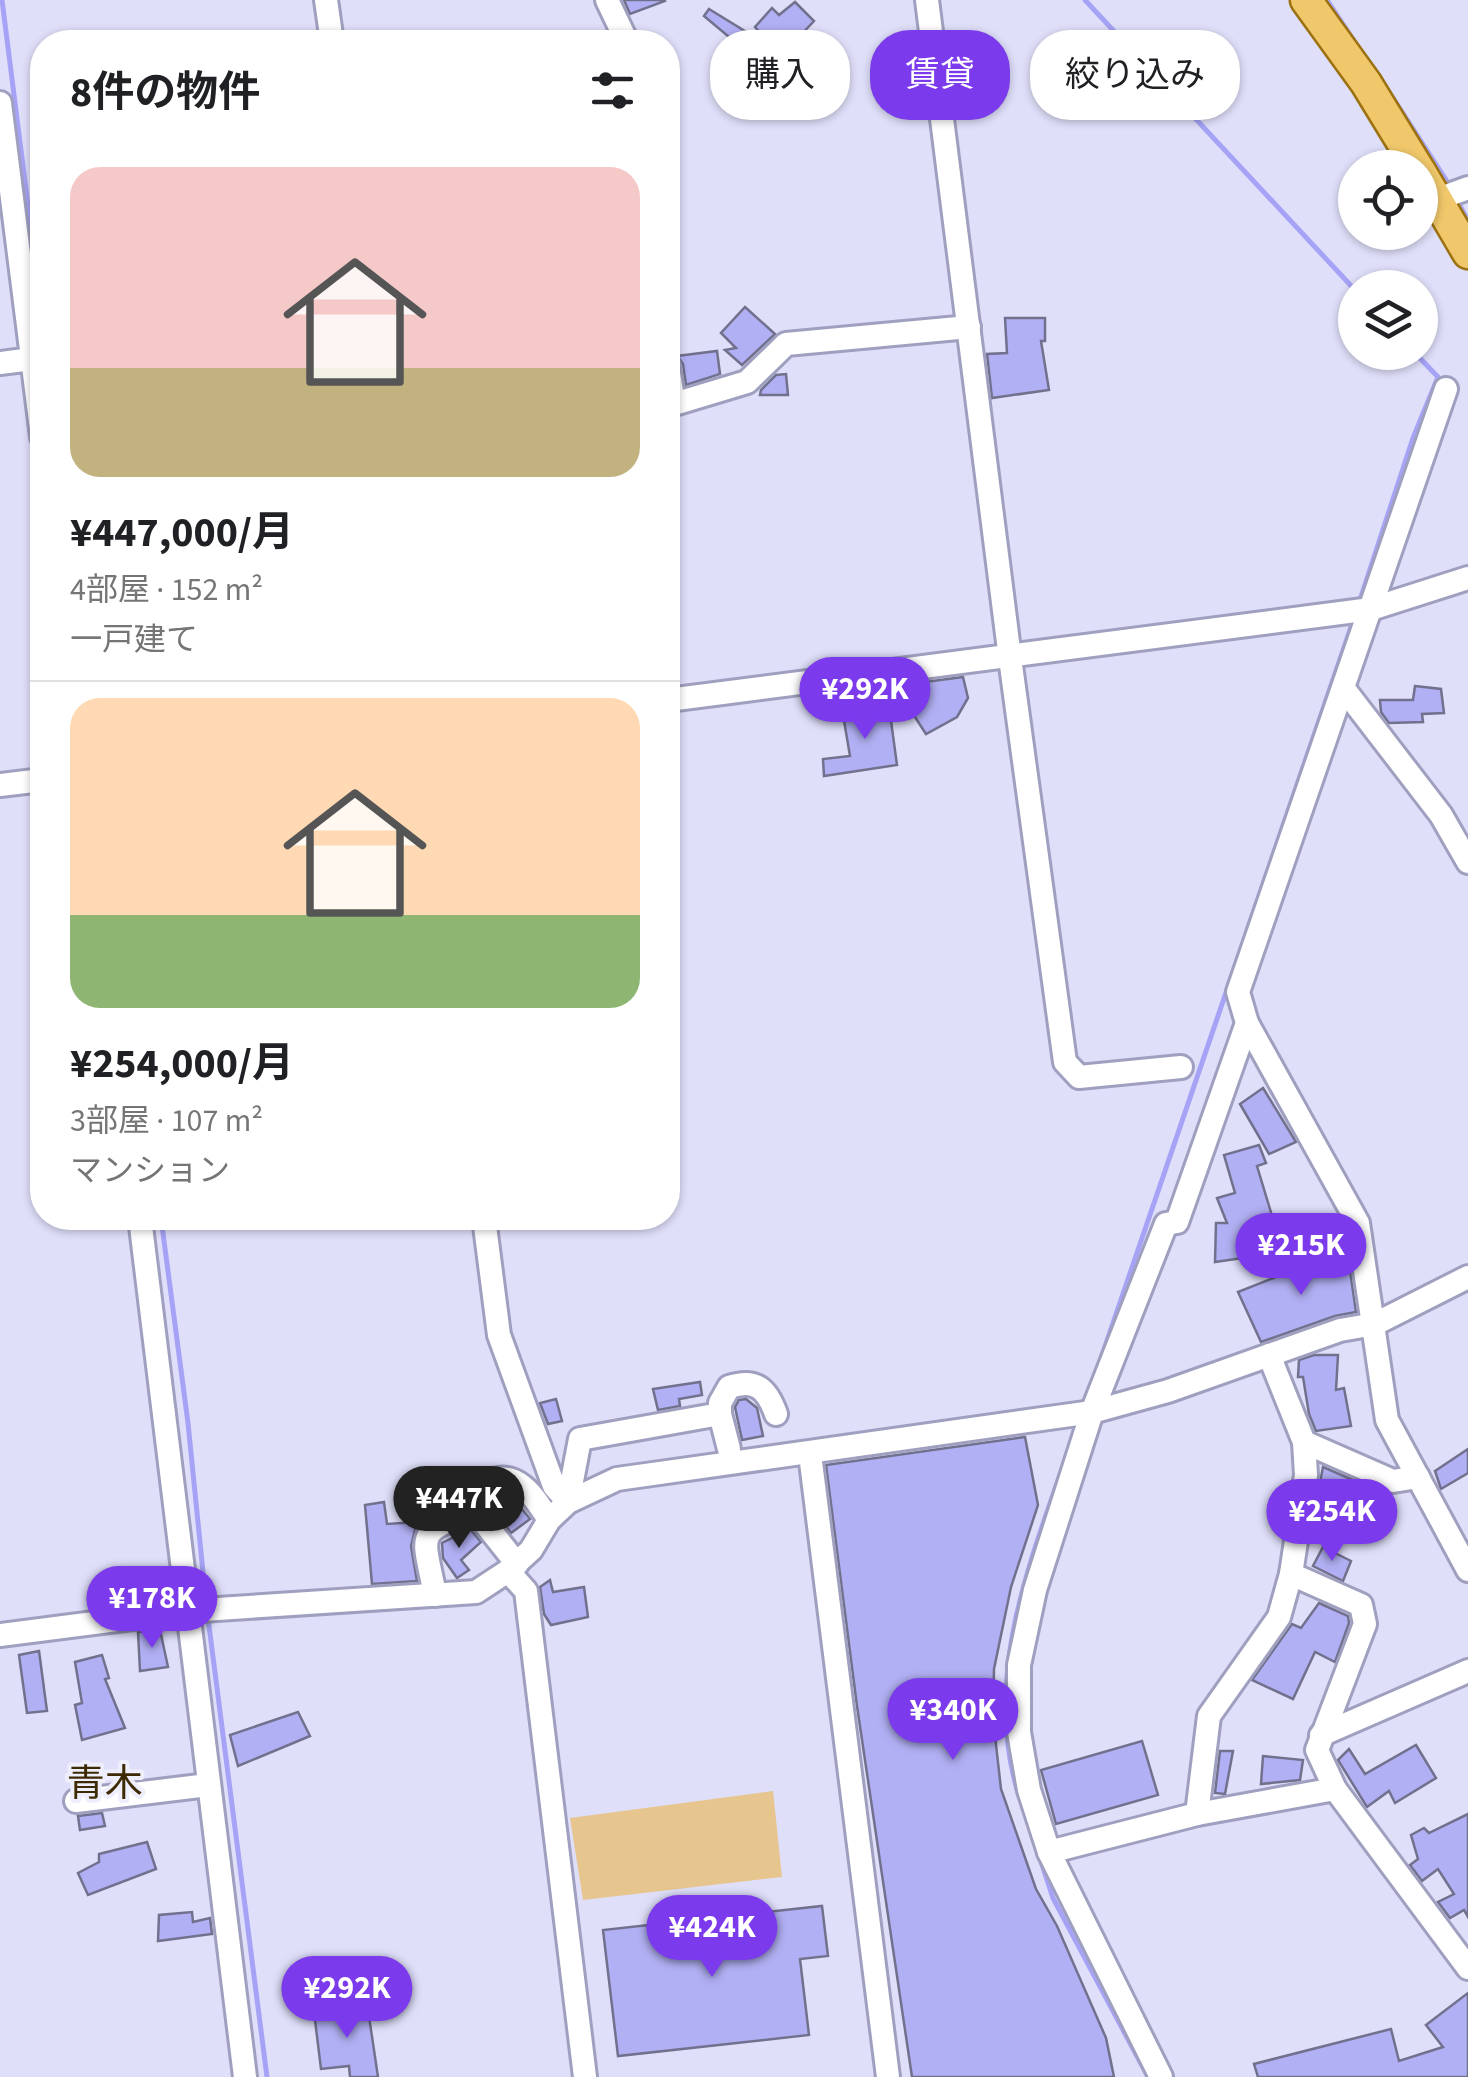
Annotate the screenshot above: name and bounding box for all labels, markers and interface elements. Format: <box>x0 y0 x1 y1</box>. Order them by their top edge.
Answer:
chip: 購入 <box>710 30 850 120</box>
chip: 賃貸 <box>870 30 1010 120</box>
chip: 絞り込み <box>1030 30 1240 120</box>
text: 8件の物件 <box>70 63 260 123</box>
icon: filters <box>585 63 640 118</box>
map controls <box>1338 150 1438 370</box>
button: locate <box>1338 150 1438 250</box>
icon: home <box>265 232 445 412</box>
button: layers <box>1338 270 1438 370</box>
text: ¥447,000/月 <box>70 503 294 563</box>
text: 4部屋 · 152 m² <box>70 567 263 613</box>
text: 一戸建て <box>70 617 198 663</box>
pin: ¥292K <box>795 657 935 742</box>
text: ¥292K <box>821 666 909 712</box>
icon: home <box>265 763 445 943</box>
text: ¥254,000/月 <box>70 1034 294 1094</box>
text: 3部屋 · 107 m² <box>70 1098 263 1144</box>
text: マンション <box>70 1148 230 1194</box>
pin: ¥215K <box>1231 1213 1371 1298</box>
text: ¥215K <box>1257 1222 1345 1268</box>
pin: ¥447K <box>389 1466 529 1551</box>
text: ¥447K <box>415 1475 503 1521</box>
pin: ¥254K <box>1262 1479 1402 1564</box>
text: ¥254K <box>1288 1488 1376 1534</box>
pin: ¥178K <box>82 1566 222 1651</box>
text: ¥178K <box>108 1575 196 1621</box>
pin: ¥340K <box>883 1678 1023 1763</box>
text: ¥340K <box>909 1687 997 1733</box>
district label: 青木 <box>67 1757 143 1811</box>
pin: ¥424K <box>642 1895 782 1980</box>
text: ¥424K <box>668 1904 756 1950</box>
pin: ¥292K <box>277 1956 417 2041</box>
text: ¥292K <box>303 1965 391 2011</box>

